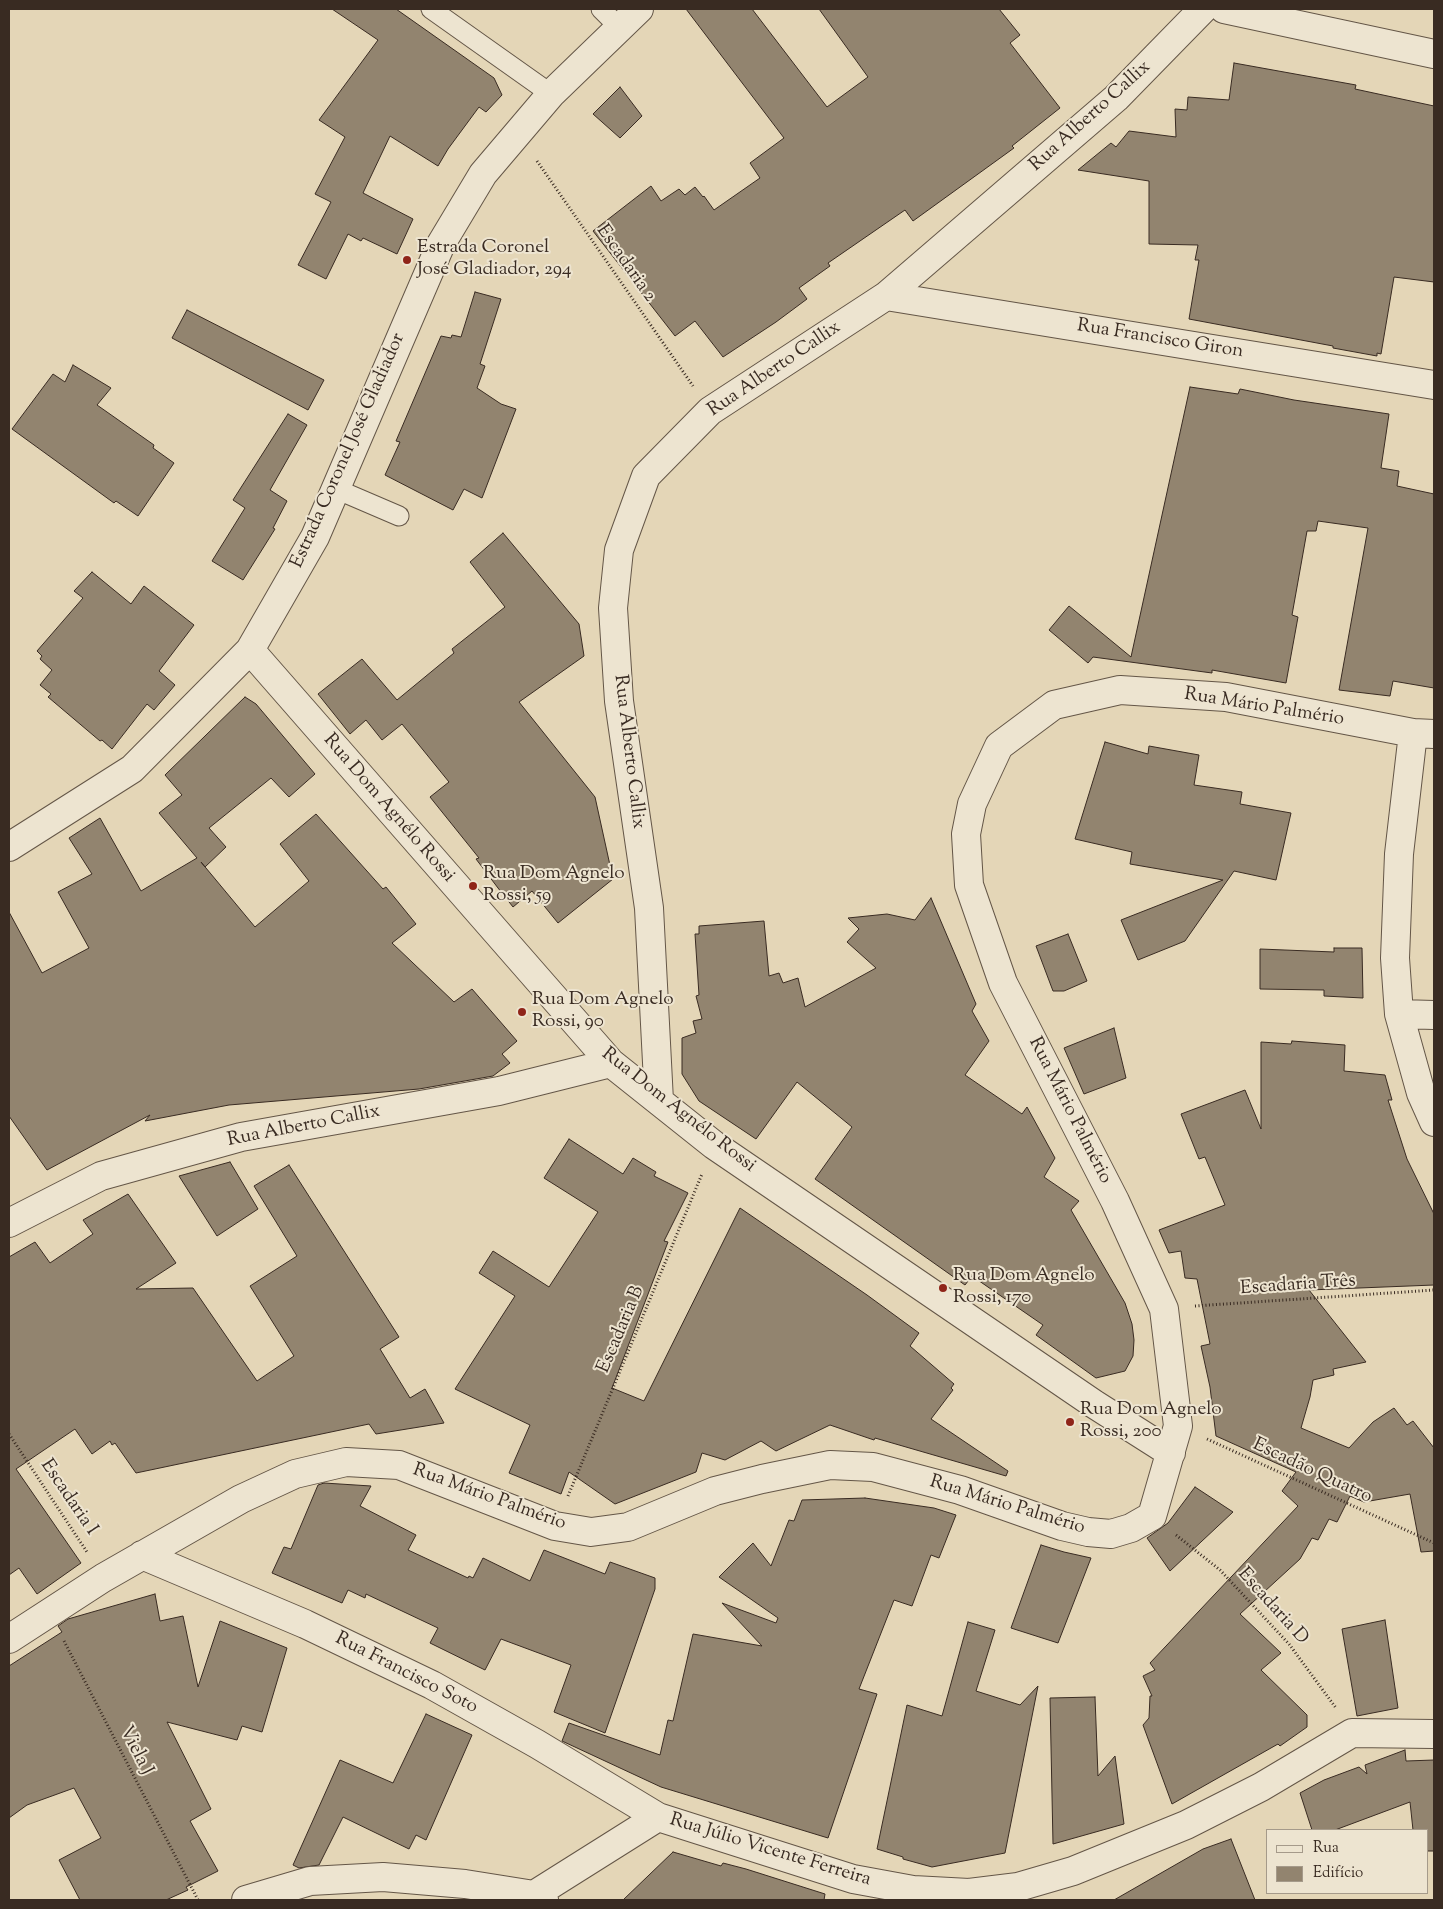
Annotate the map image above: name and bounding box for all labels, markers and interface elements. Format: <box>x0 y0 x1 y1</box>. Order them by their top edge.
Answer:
street label: Rua Alberto Callix <box>1026 57 1156 177</box>
street label: Escadaria 2 <box>590 221 660 307</box>
place label: Estrada Coronel José Gladiador, 294 <box>417 238 572 282</box>
marker: Estrada Coronel José Gladiador, 294 <box>401 254 413 266</box>
street label: Rua Francisco Giron <box>1075 316 1245 364</box>
street label: Rua Alberto Callix <box>704 317 846 423</box>
street label: Estrada Coronel José Gladiador <box>287 330 411 572</box>
street label: Rua Alberto Callix <box>607 674 649 830</box>
street label: Rua Mário Palmério <box>1183 684 1345 732</box>
street label: Rua Dom Agnélo Rossi <box>317 730 459 888</box>
place label: Rua Dom Agnelo Rossi, 59 <box>483 864 625 908</box>
marker: Rua Dom Agnelo Rossi, 59 <box>467 880 479 892</box>
place label: Rua Dom Agnelo Rossi, 90 <box>532 990 674 1034</box>
marker: Rua Dom Agnelo Rossi, 90 <box>516 1006 528 1018</box>
street label: Rua Mário Palmério <box>1022 1034 1116 1188</box>
street label: Rua Dom Agnélo Rossi <box>596 1044 760 1178</box>
street label: Rua Alberto Callix <box>226 1101 382 1153</box>
place label: Rua Dom Agnelo Rossi, 170 <box>953 1266 1095 1310</box>
street label: Escadaria Três <box>1239 1271 1357 1301</box>
marker: Rua Dom Agnelo Rossi, 170 <box>937 1282 949 1294</box>
street label: Escadaria B <box>593 1283 651 1377</box>
place label: Rua Dom Agnelo Rossi, 200 <box>1080 1400 1222 1444</box>
marker: Rua Dom Agnelo Rossi, 200 <box>1064 1416 1076 1428</box>
street label: Escadão Quatro <box>1249 1434 1375 1510</box>
street label: Escadaria I <box>34 1456 102 1540</box>
street label: Rua Mário Palmério <box>409 1460 569 1536</box>
street label: Rua Mário Palmério <box>927 1472 1087 1540</box>
street label: Escadaria D <box>1232 1564 1312 1650</box>
street label: Rua Francisco Soto <box>331 1628 481 1720</box>
street label: Viela J <box>113 1723 157 1779</box>
street label: Rua Júlio Vicente Ferreira <box>667 1810 873 1892</box>
legend <box>1266 1829 1428 1894</box>
text: Rua <box>1313 1838 1339 1859</box>
text: Edifício <box>1313 1863 1363 1884</box>

